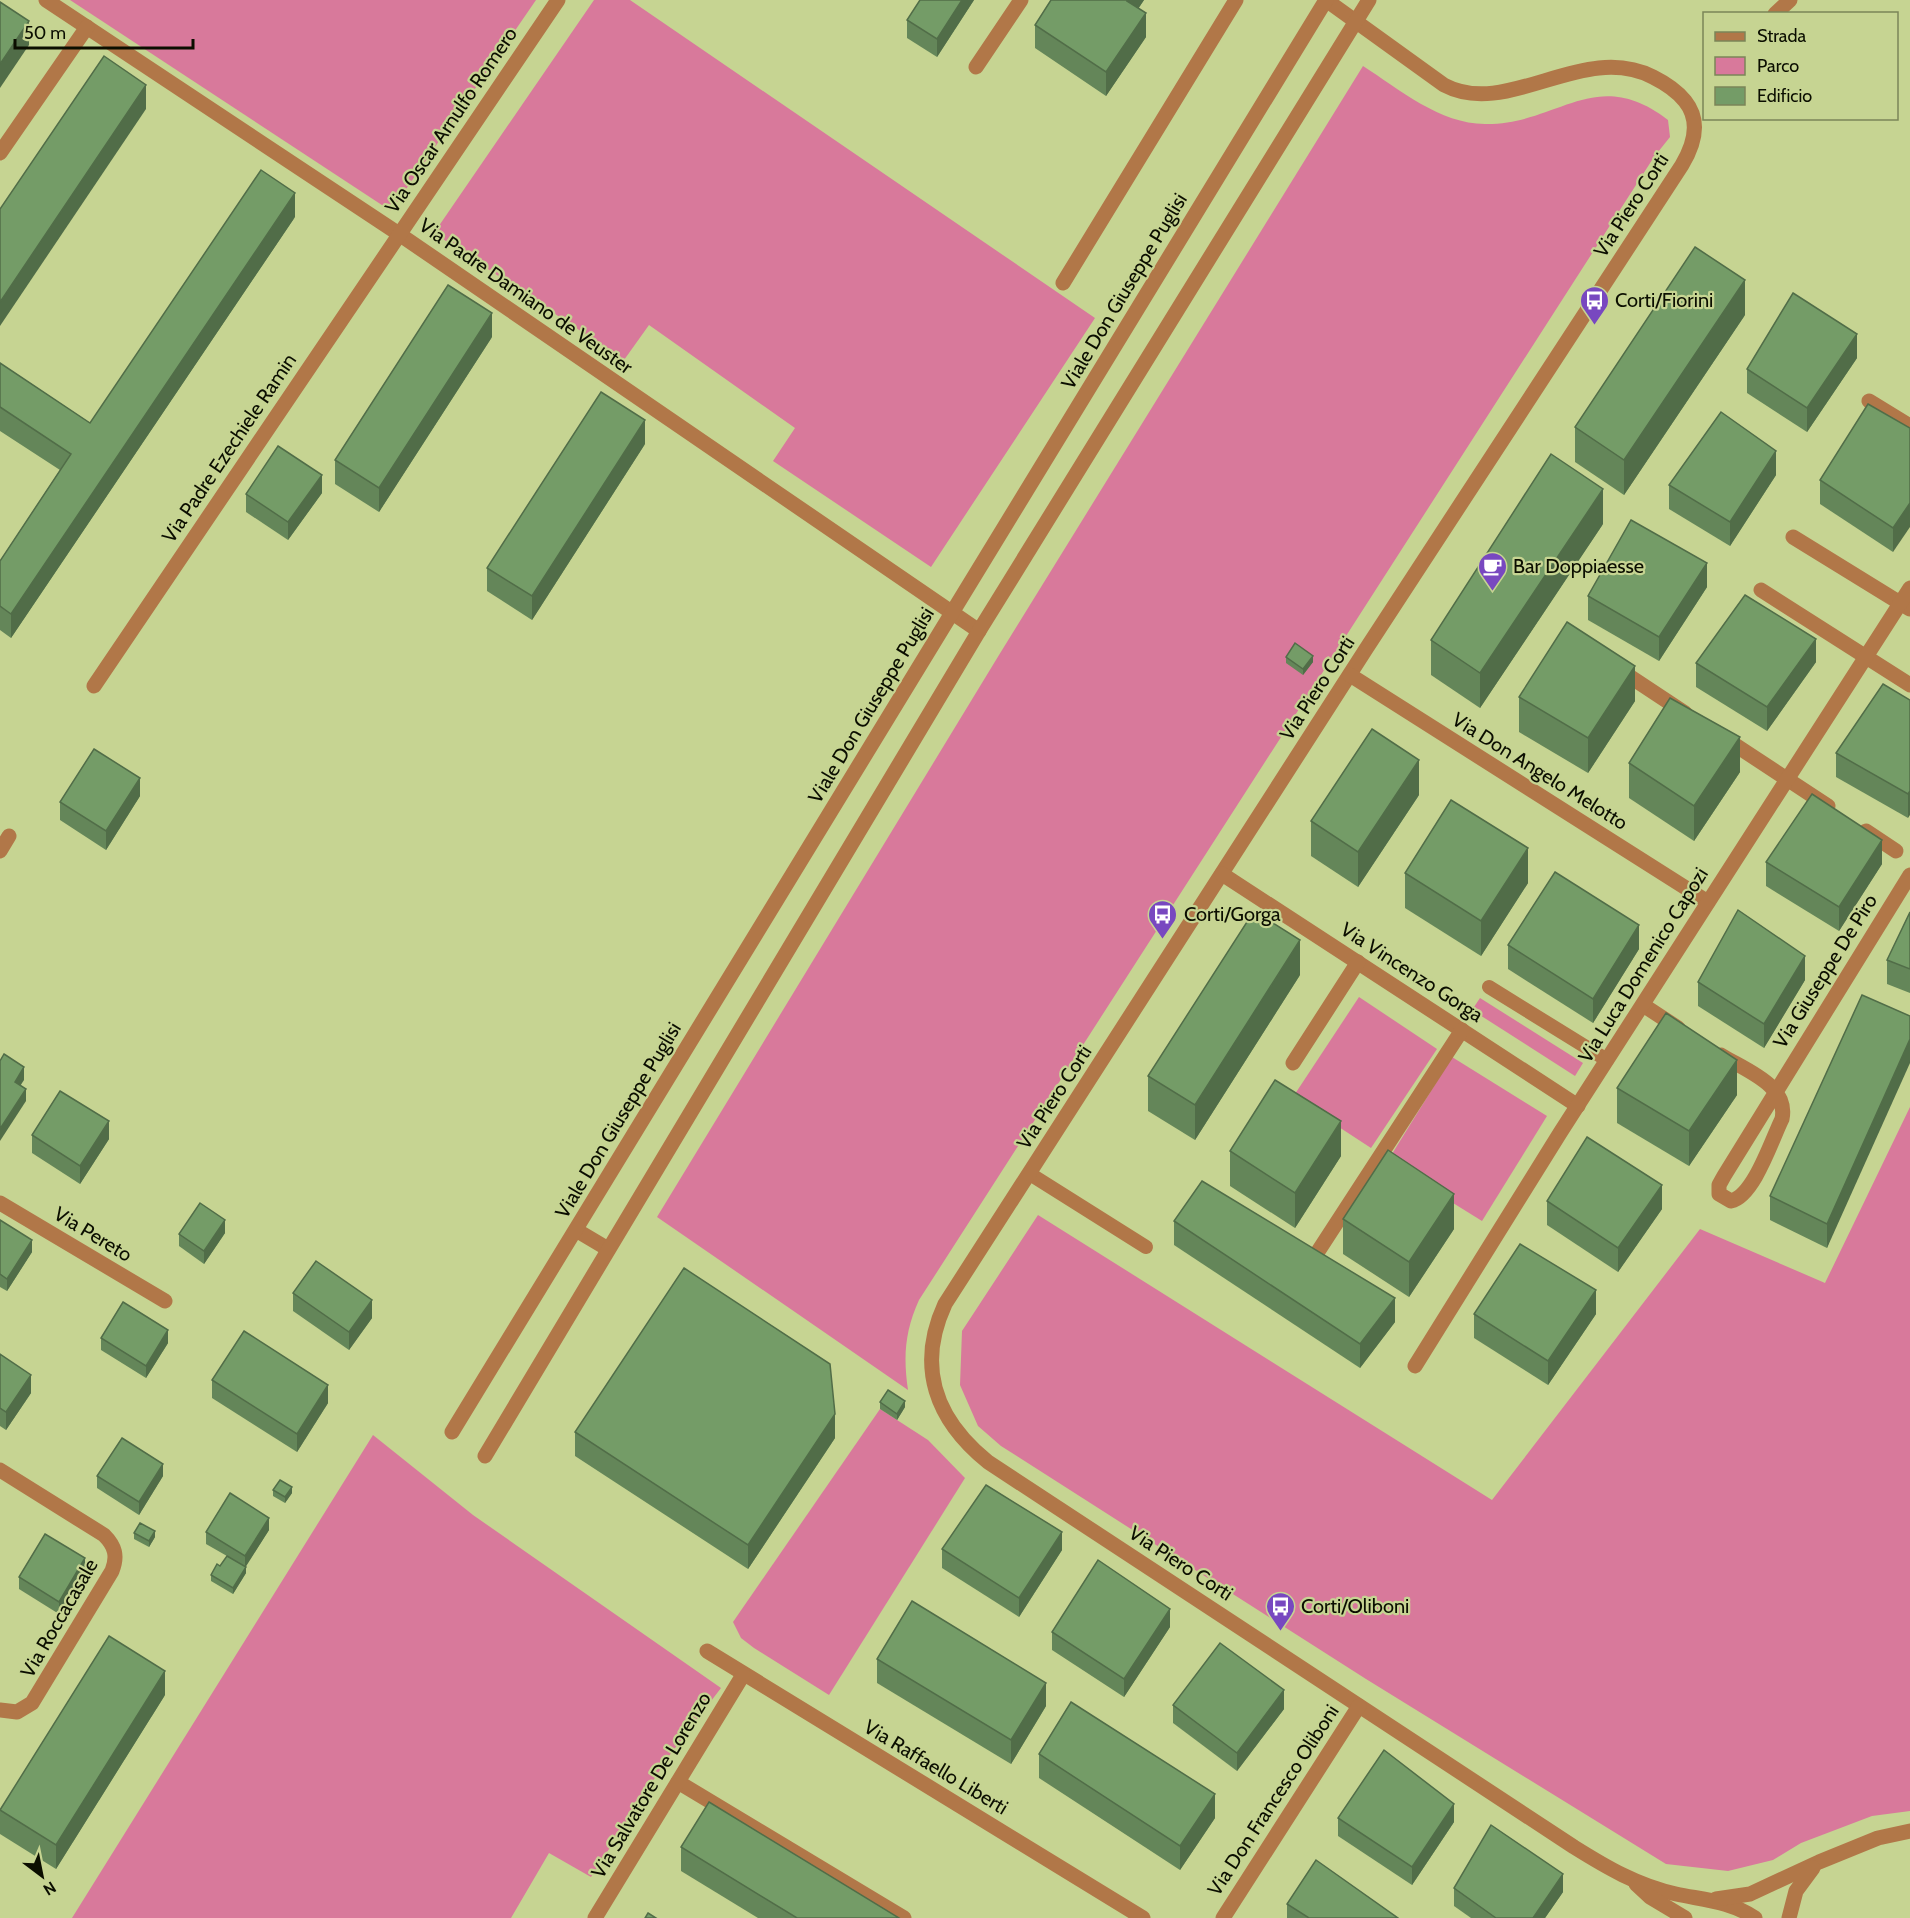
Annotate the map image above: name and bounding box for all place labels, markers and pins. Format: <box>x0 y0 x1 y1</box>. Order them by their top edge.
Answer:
bus stop icon: Corti/Fiorini <box>1578 284 1610 326</box>
place label: Corti/Fiorini <box>1615 288 1713 312</box>
cafe icon: Bar Doppiaesse <box>1476 550 1508 592</box>
place label: Bar Doppiaesse <box>1513 554 1644 578</box>
bus stop icon: Corti/Gorga <box>1147 898 1179 940</box>
place label: Corti/Gorga <box>1184 902 1281 926</box>
bus stop icon: Corti/Oliboni <box>1264 1590 1296 1632</box>
place label: Corti/Oliboni <box>1301 1594 1409 1618</box>

